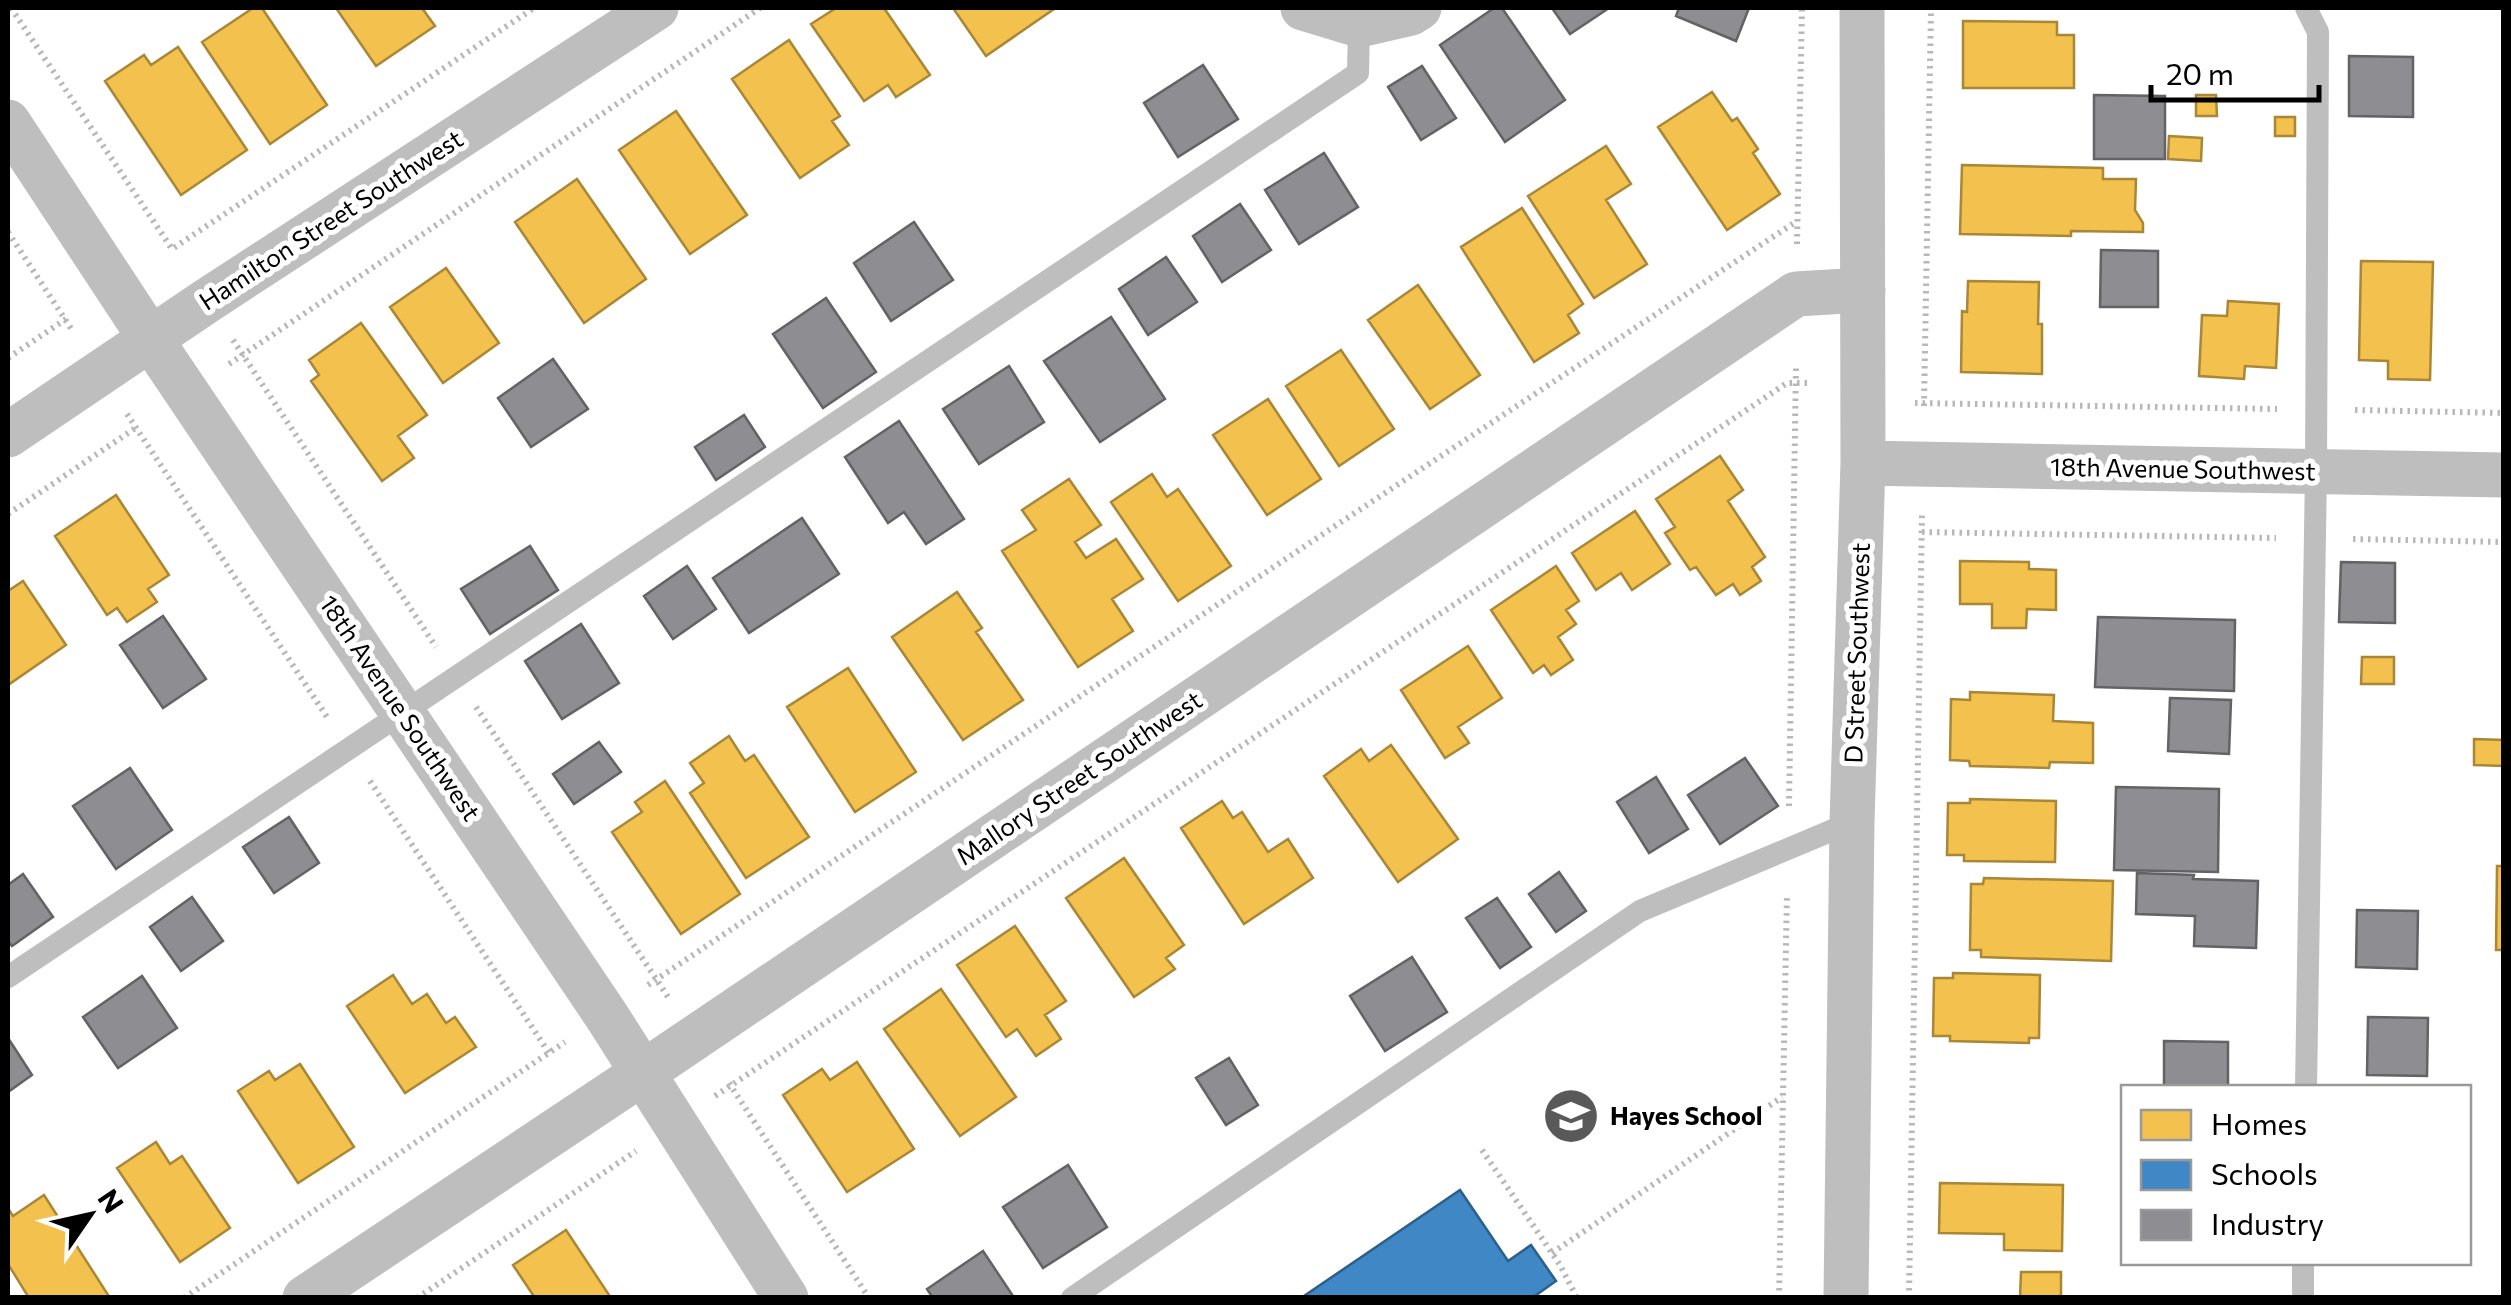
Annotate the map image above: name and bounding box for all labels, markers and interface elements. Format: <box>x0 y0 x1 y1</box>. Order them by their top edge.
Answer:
scale bar <box>2151 40 2318 102</box>
text: 20 m <box>2166 54 2234 91</box>
street label: Hamilton Street Southwest <box>193 123 468 316</box>
street label: 18th Avenue Southwest <box>2050 451 2316 485</box>
street label: D Street Southwest <box>1837 542 1875 764</box>
street label: 18th Avenue Southwest <box>314 589 488 826</box>
street label: Mallory Street Southwest <box>950 684 1207 871</box>
legend <box>2121 1085 2471 1265</box>
school or university icon: Hayes School <box>1541 1086 1601 1146</box>
place label: Hayes School <box>1610 1100 1763 1130</box>
text: Homes <box>2211 1104 2307 1141</box>
text: Schools <box>2211 1154 2318 1191</box>
north arrow <box>40 1165 140 1265</box>
text: N <box>92 1182 132 1219</box>
text: Industry <box>2211 1204 2324 1241</box>

